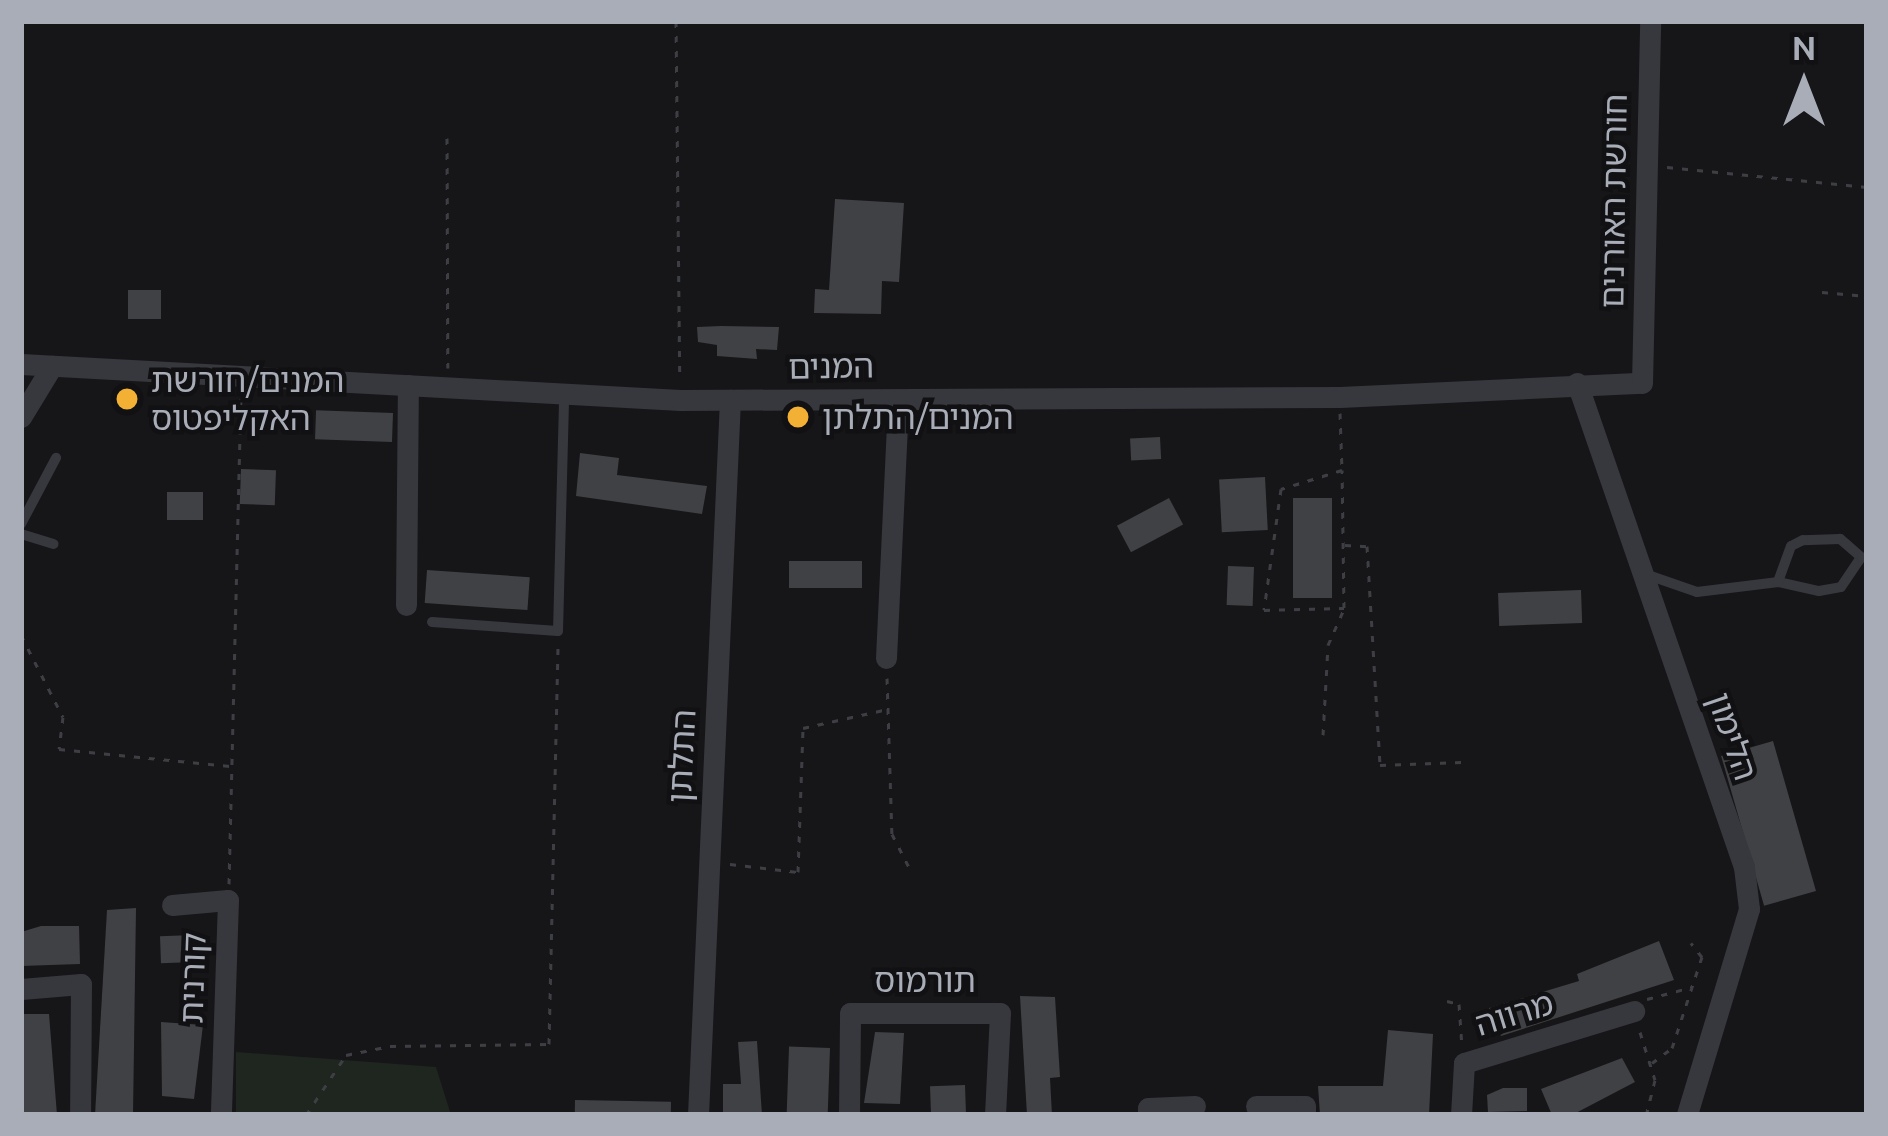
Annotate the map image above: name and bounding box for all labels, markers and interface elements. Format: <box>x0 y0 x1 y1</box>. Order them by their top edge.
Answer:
north arrow <box>1744 24 1864 144</box>
text: N <box>1792 29 1816 66</box>
street label: חורשת האורנים <box>1591 93 1635 309</box>
street label: המנים <box>788 345 874 387</box>
place label: המנים/חורשת האקליפטוס <box>151 360 344 438</box>
marker: המנים/חורשת האקליפטוס <box>114 386 140 412</box>
place label: המנים/התלתן <box>822 397 1014 437</box>
marker: המנים/התלתן <box>785 404 811 430</box>
street label: הלימון <box>1700 687 1766 785</box>
street label: התלתן <box>659 708 703 804</box>
street label: קורנית <box>171 932 213 1024</box>
street label: תורמוס <box>874 960 976 1000</box>
street label: מרווה <box>1470 982 1558 1044</box>

